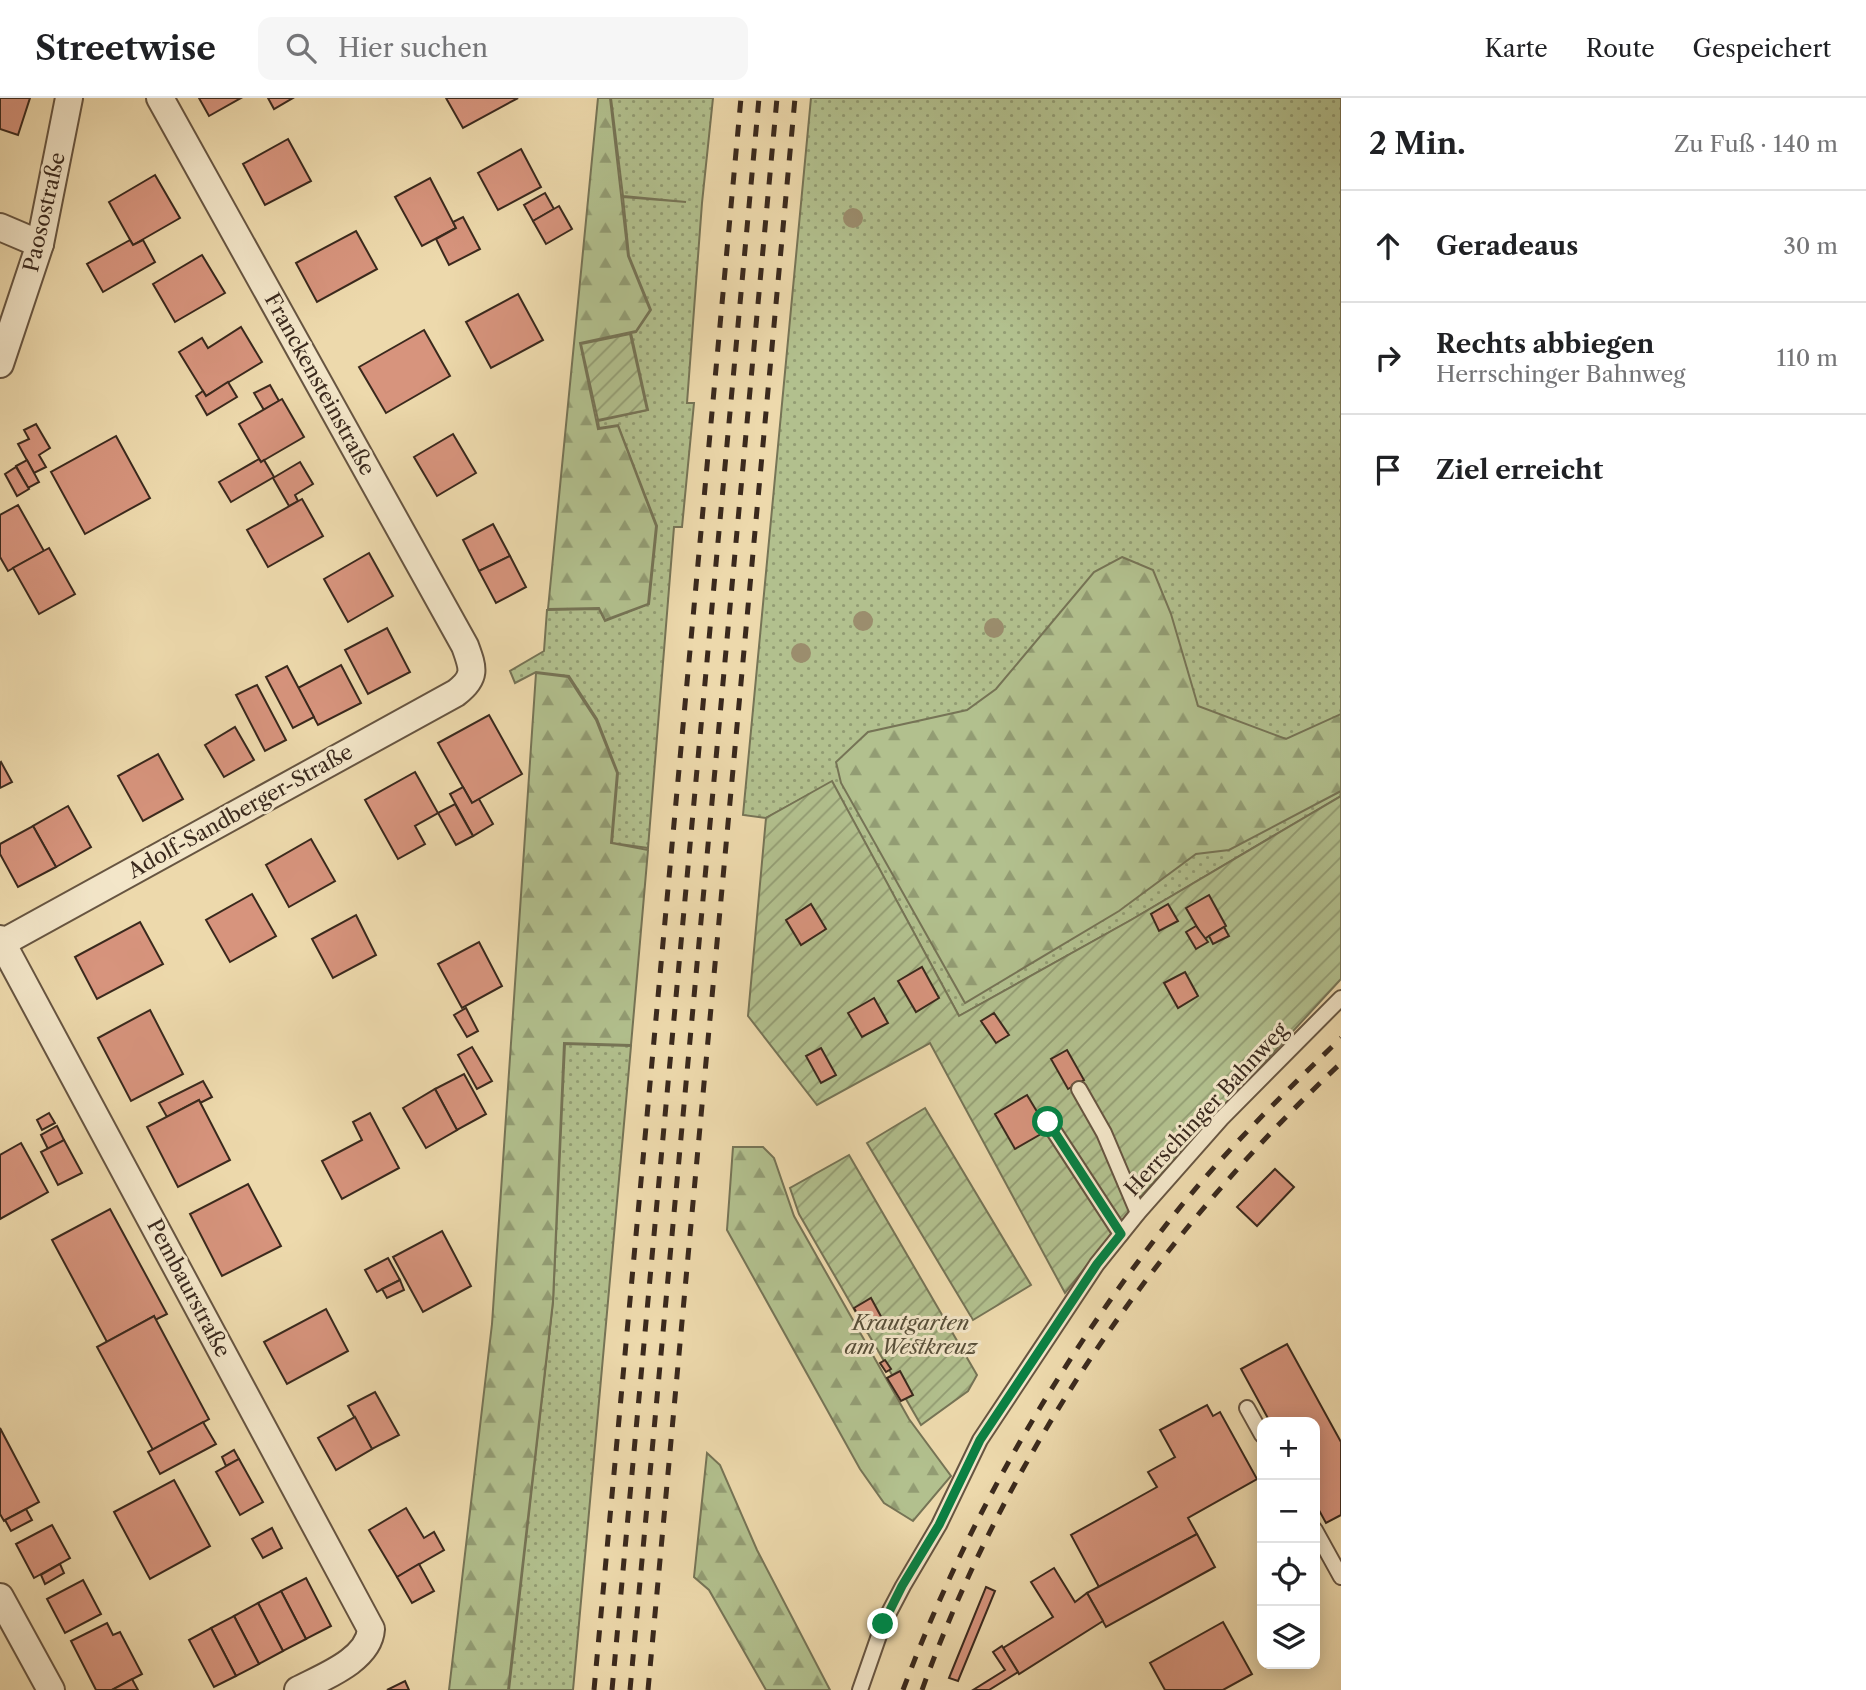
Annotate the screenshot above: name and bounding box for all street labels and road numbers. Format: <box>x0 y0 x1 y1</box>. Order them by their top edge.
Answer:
street label: Paosostraße <box>18 150 70 274</box>
street label: Franckensteinstraße <box>260 289 380 479</box>
street label: Adolf-Sandberger-Straße <box>122 739 357 884</box>
street label: Herrschinger Bahnweg <box>1119 1017 1293 1201</box>
street label: Pembaurstraße <box>142 1215 236 1361</box>

